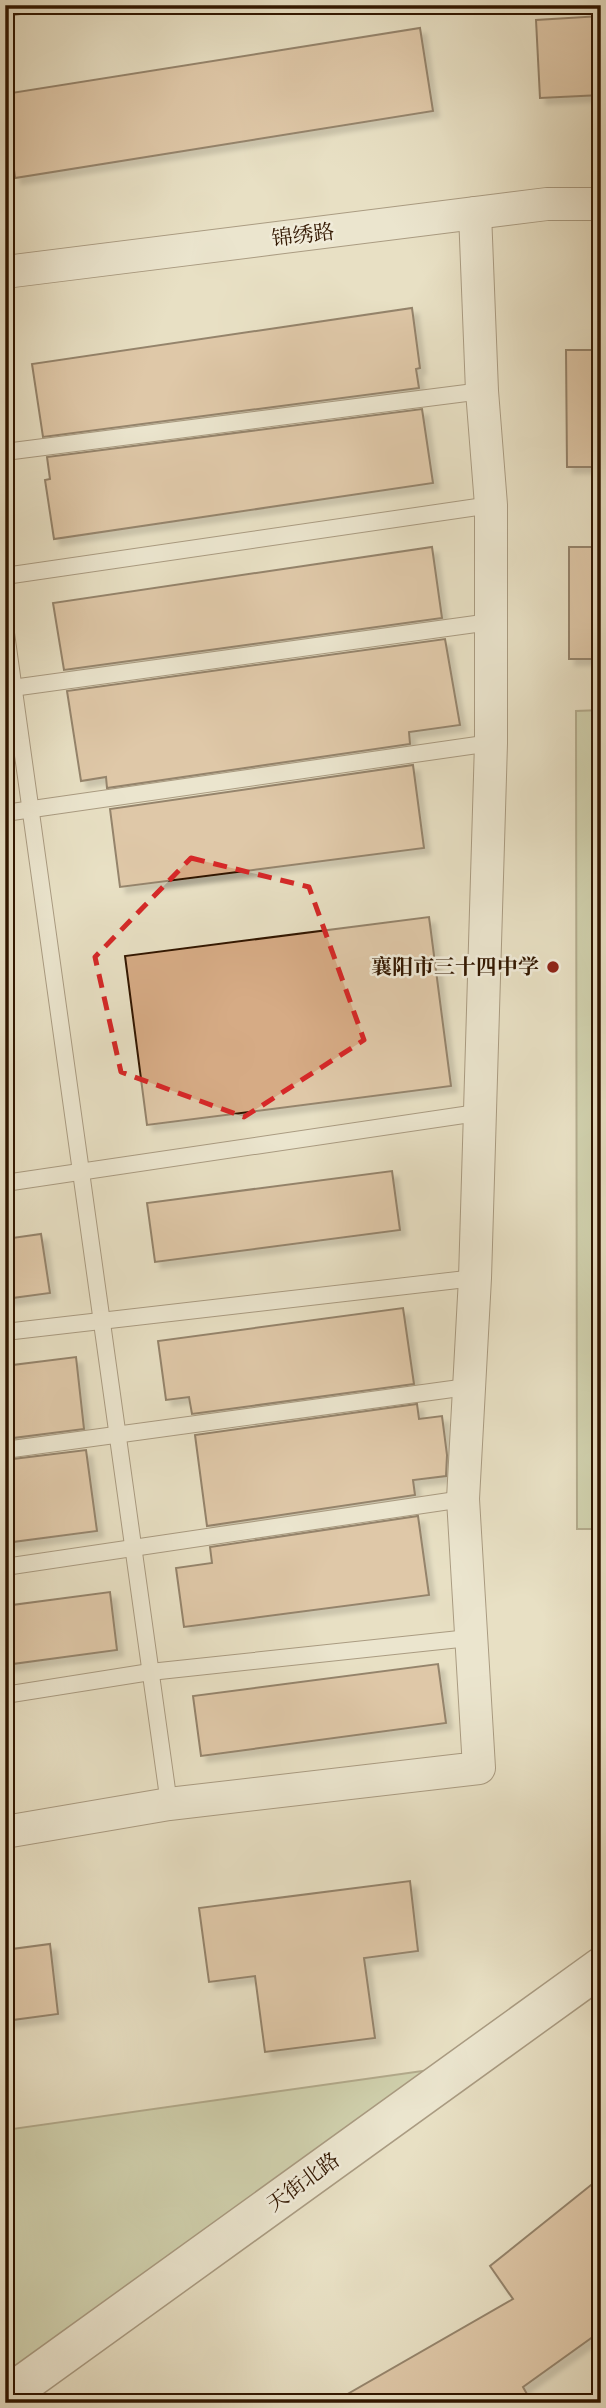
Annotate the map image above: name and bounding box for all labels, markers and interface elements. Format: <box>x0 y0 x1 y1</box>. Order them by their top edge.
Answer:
street label: 锦绣路 <box>270 219 336 251</box>
place label: 襄阳市三十四中学 <box>371 955 539 979</box>
marker: 襄阳市三十四中学 <box>545 959 561 975</box>
street label: 天街北路 <box>262 2148 344 2216</box>

